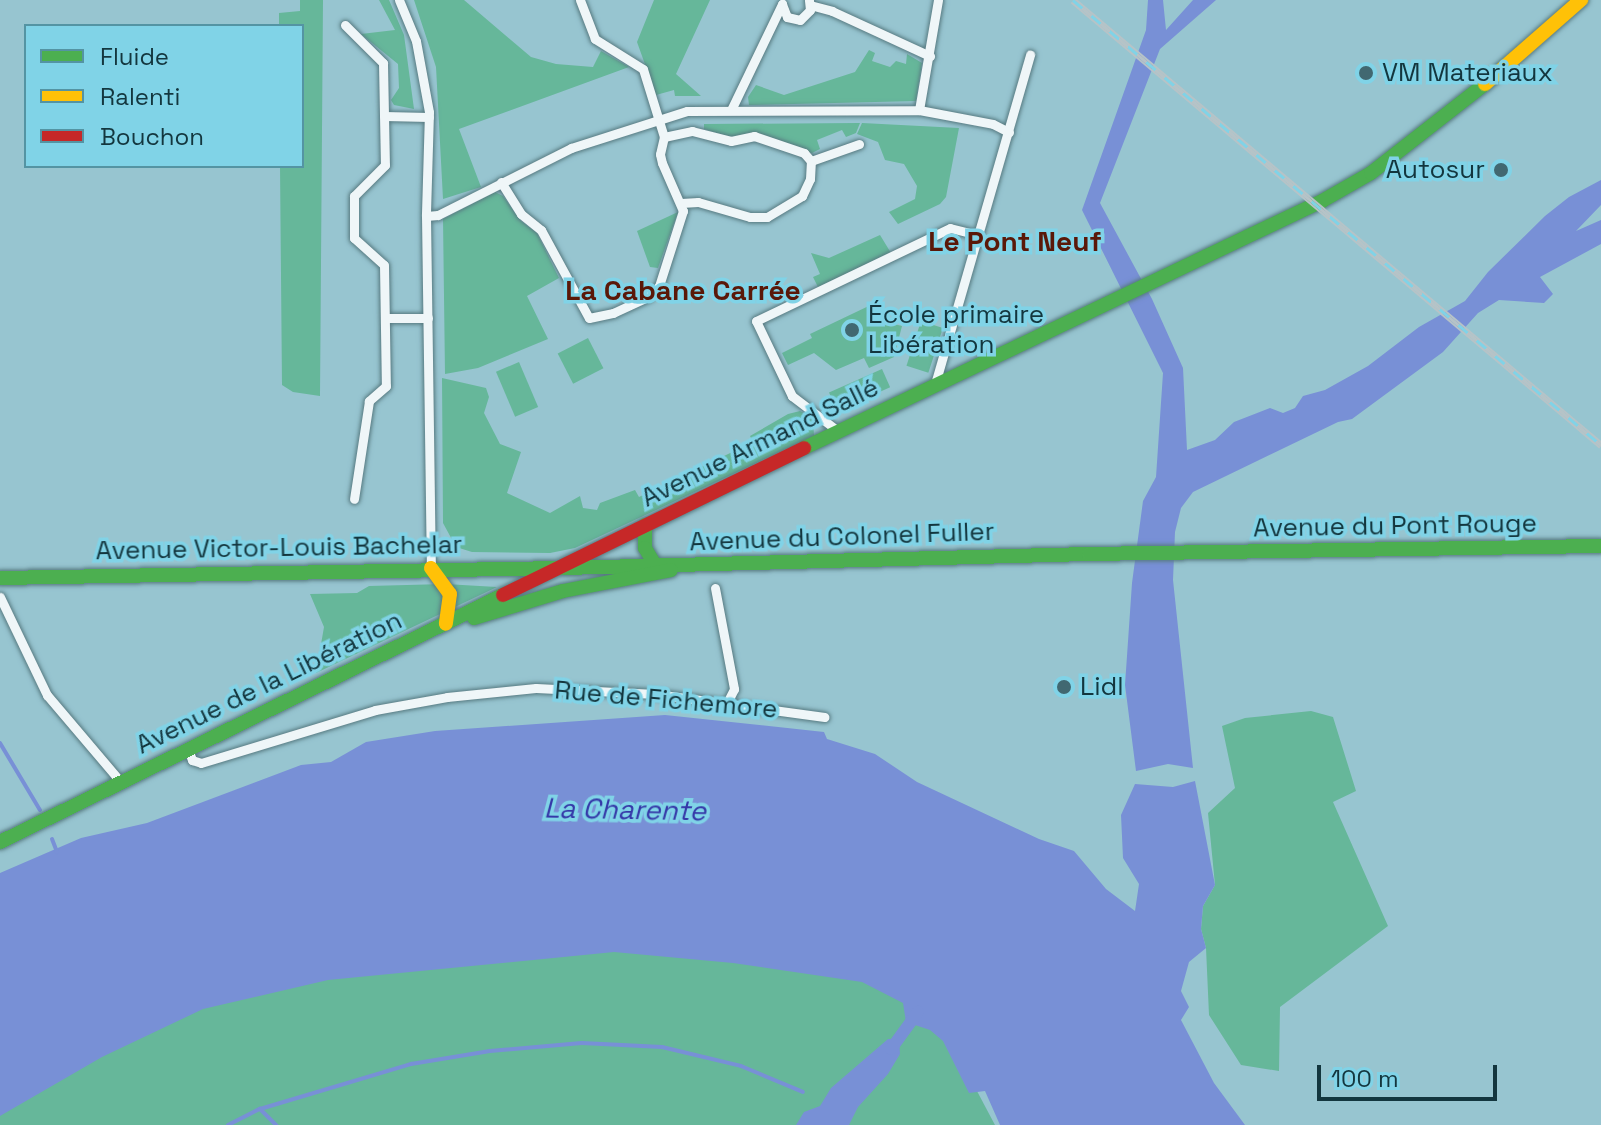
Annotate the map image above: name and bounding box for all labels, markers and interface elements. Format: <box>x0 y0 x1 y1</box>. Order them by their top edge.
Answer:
legend <box>24 24 304 168</box>
text: Fluide <box>100 41 169 72</box>
place label: VM Materiaux <box>1382 57 1553 89</box>
marker: VM Materiaux <box>1357 64 1375 82</box>
text: Ralenti <box>100 81 180 112</box>
text: Bouchon <box>100 121 204 152</box>
place label: Autosur <box>1386 154 1485 186</box>
marker: Autosur <box>1492 161 1510 179</box>
district label: Le Pont Neuf <box>928 224 1102 258</box>
district label: La Cabane Carrée <box>565 273 801 307</box>
place label: École primaire Libération <box>868 299 1044 360</box>
marker: École primaire Libération <box>843 321 861 339</box>
street label: Avenue Armand Sallé <box>636 372 884 514</box>
street label: Avenue du Pont Rouge <box>1253 508 1537 544</box>
street label: Avenue du Colonel Fuller <box>689 516 995 558</box>
street label: Avenue Victor-Louis Bachelar <box>95 529 463 567</box>
street label: Avenue de la Libération <box>131 605 407 761</box>
place label: Lidl <box>1080 671 1124 703</box>
street label: Rue de Fichemore <box>553 675 779 725</box>
marker: Lidl <box>1055 678 1073 696</box>
water label: La Charente <box>544 791 706 827</box>
scale bar <box>1321 1049 1501 1099</box>
text: 100 m <box>1331 1063 1399 1094</box>

